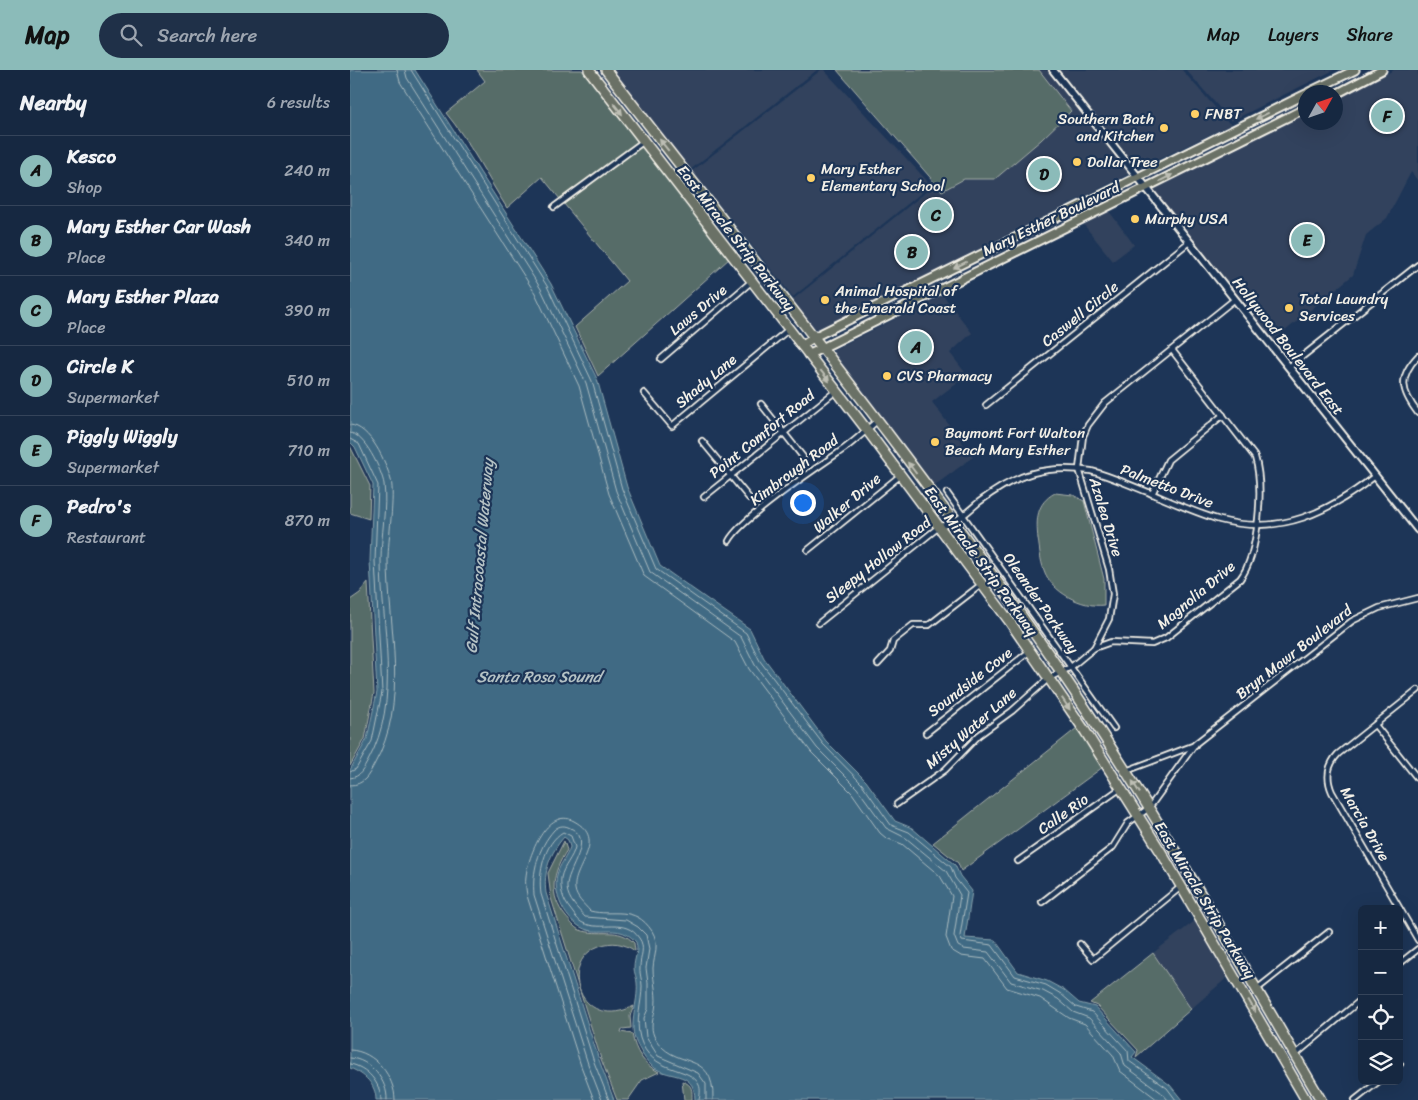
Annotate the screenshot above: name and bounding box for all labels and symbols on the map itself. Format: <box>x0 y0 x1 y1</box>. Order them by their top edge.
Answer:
north arrow <box>1298 85 1343 130</box>
pin: F <box>1371 97 1403 135</box>
place label: FNBT <box>1205 101 1243 127</box>
one-way arrow <box>613 102 624 115</box>
place label: Southern Bath and Kitchen <box>1058 106 1154 149</box>
marker: FNBT <box>1189 108 1201 120</box>
one-way arrow <box>1255 112 1269 120</box>
marker: Southern Bath and Kitchen <box>1158 122 1170 134</box>
one-way arrow <box>658 139 669 152</box>
place label: Dollar Tree <box>1087 149 1158 175</box>
pin: D <box>1028 155 1060 193</box>
place label: Mary Esther Elementary School <box>821 156 946 199</box>
marker: Dollar Tree <box>1071 156 1083 168</box>
street label: East Miracle Strip Parkway <box>670 159 802 317</box>
marker: Mary Esther Elementary School <box>805 172 817 184</box>
street label: Mary Esther Boulevard <box>978 174 1125 264</box>
one-way arrow <box>1158 174 1173 182</box>
pin: C <box>920 196 952 234</box>
place label: Murphy USA <box>1145 206 1228 232</box>
marker: Murphy USA <box>1129 213 1141 225</box>
pin: E <box>1291 221 1323 259</box>
pin: B <box>896 233 928 271</box>
one-way arrow <box>953 261 967 269</box>
street label: Hollywood Boulevard East <box>1225 271 1351 421</box>
street label: Caswell Circle <box>1036 274 1125 354</box>
street label: Laws Drive <box>663 278 733 342</box>
place label: Animal Hospital of the Emerald Coast <box>834 278 958 321</box>
place label: Total Laundry Services <box>1299 286 1389 329</box>
marker: Animal Hospital of the Emerald Coast <box>819 294 831 306</box>
marker: Total Laundry Services <box>1283 302 1295 314</box>
pin: A <box>900 328 932 366</box>
street label: Shady Lane <box>669 347 743 415</box>
place label: CVS Pharmacy <box>897 363 992 389</box>
one-way arrow <box>819 369 830 382</box>
marker: CVS Pharmacy <box>881 370 893 382</box>
street label: Point Comfort Road <box>703 382 822 485</box>
place label: Baymont Fort Walton Beach Mary Esther <box>945 420 1085 463</box>
street label: Kimbrough Road <box>744 427 845 512</box>
marker: Baymont Fort Walton Beach Mary Esther <box>929 436 941 448</box>
water label: Gulf Intracoastal Waterway <box>457 455 503 654</box>
street label: Palmetto Drive <box>1117 456 1218 516</box>
one-way arrow <box>907 462 918 475</box>
street label: Walker Drive <box>807 466 887 540</box>
street label: Azalea Drive <box>1081 473 1130 560</box>
street label: East Miracle Strip Parkway <box>918 480 1045 642</box>
your location <box>790 490 816 516</box>
street label: Sleepy Hollow Road <box>819 509 938 610</box>
street label: Oleander Parkway <box>996 547 1086 659</box>
street label: Magnolia Drive <box>1151 554 1241 636</box>
street label: Bryn Mawr Boulevard <box>1230 597 1359 706</box>
street label: Soundside Cove <box>922 640 1018 724</box>
water label: Santa Rosa Sound <box>477 662 606 691</box>
street label: Misty Water Lane <box>919 680 1023 775</box>
one-way arrow <box>1061 697 1071 711</box>
one-way arrow <box>1132 780 1141 793</box>
street label: Marcia Drive <box>1333 782 1397 867</box>
street label: Calle Rio <box>1032 787 1094 841</box>
street label: East Miracle Strip Parkway <box>1147 816 1263 984</box>
one-way arrow <box>1247 1000 1256 1013</box>

